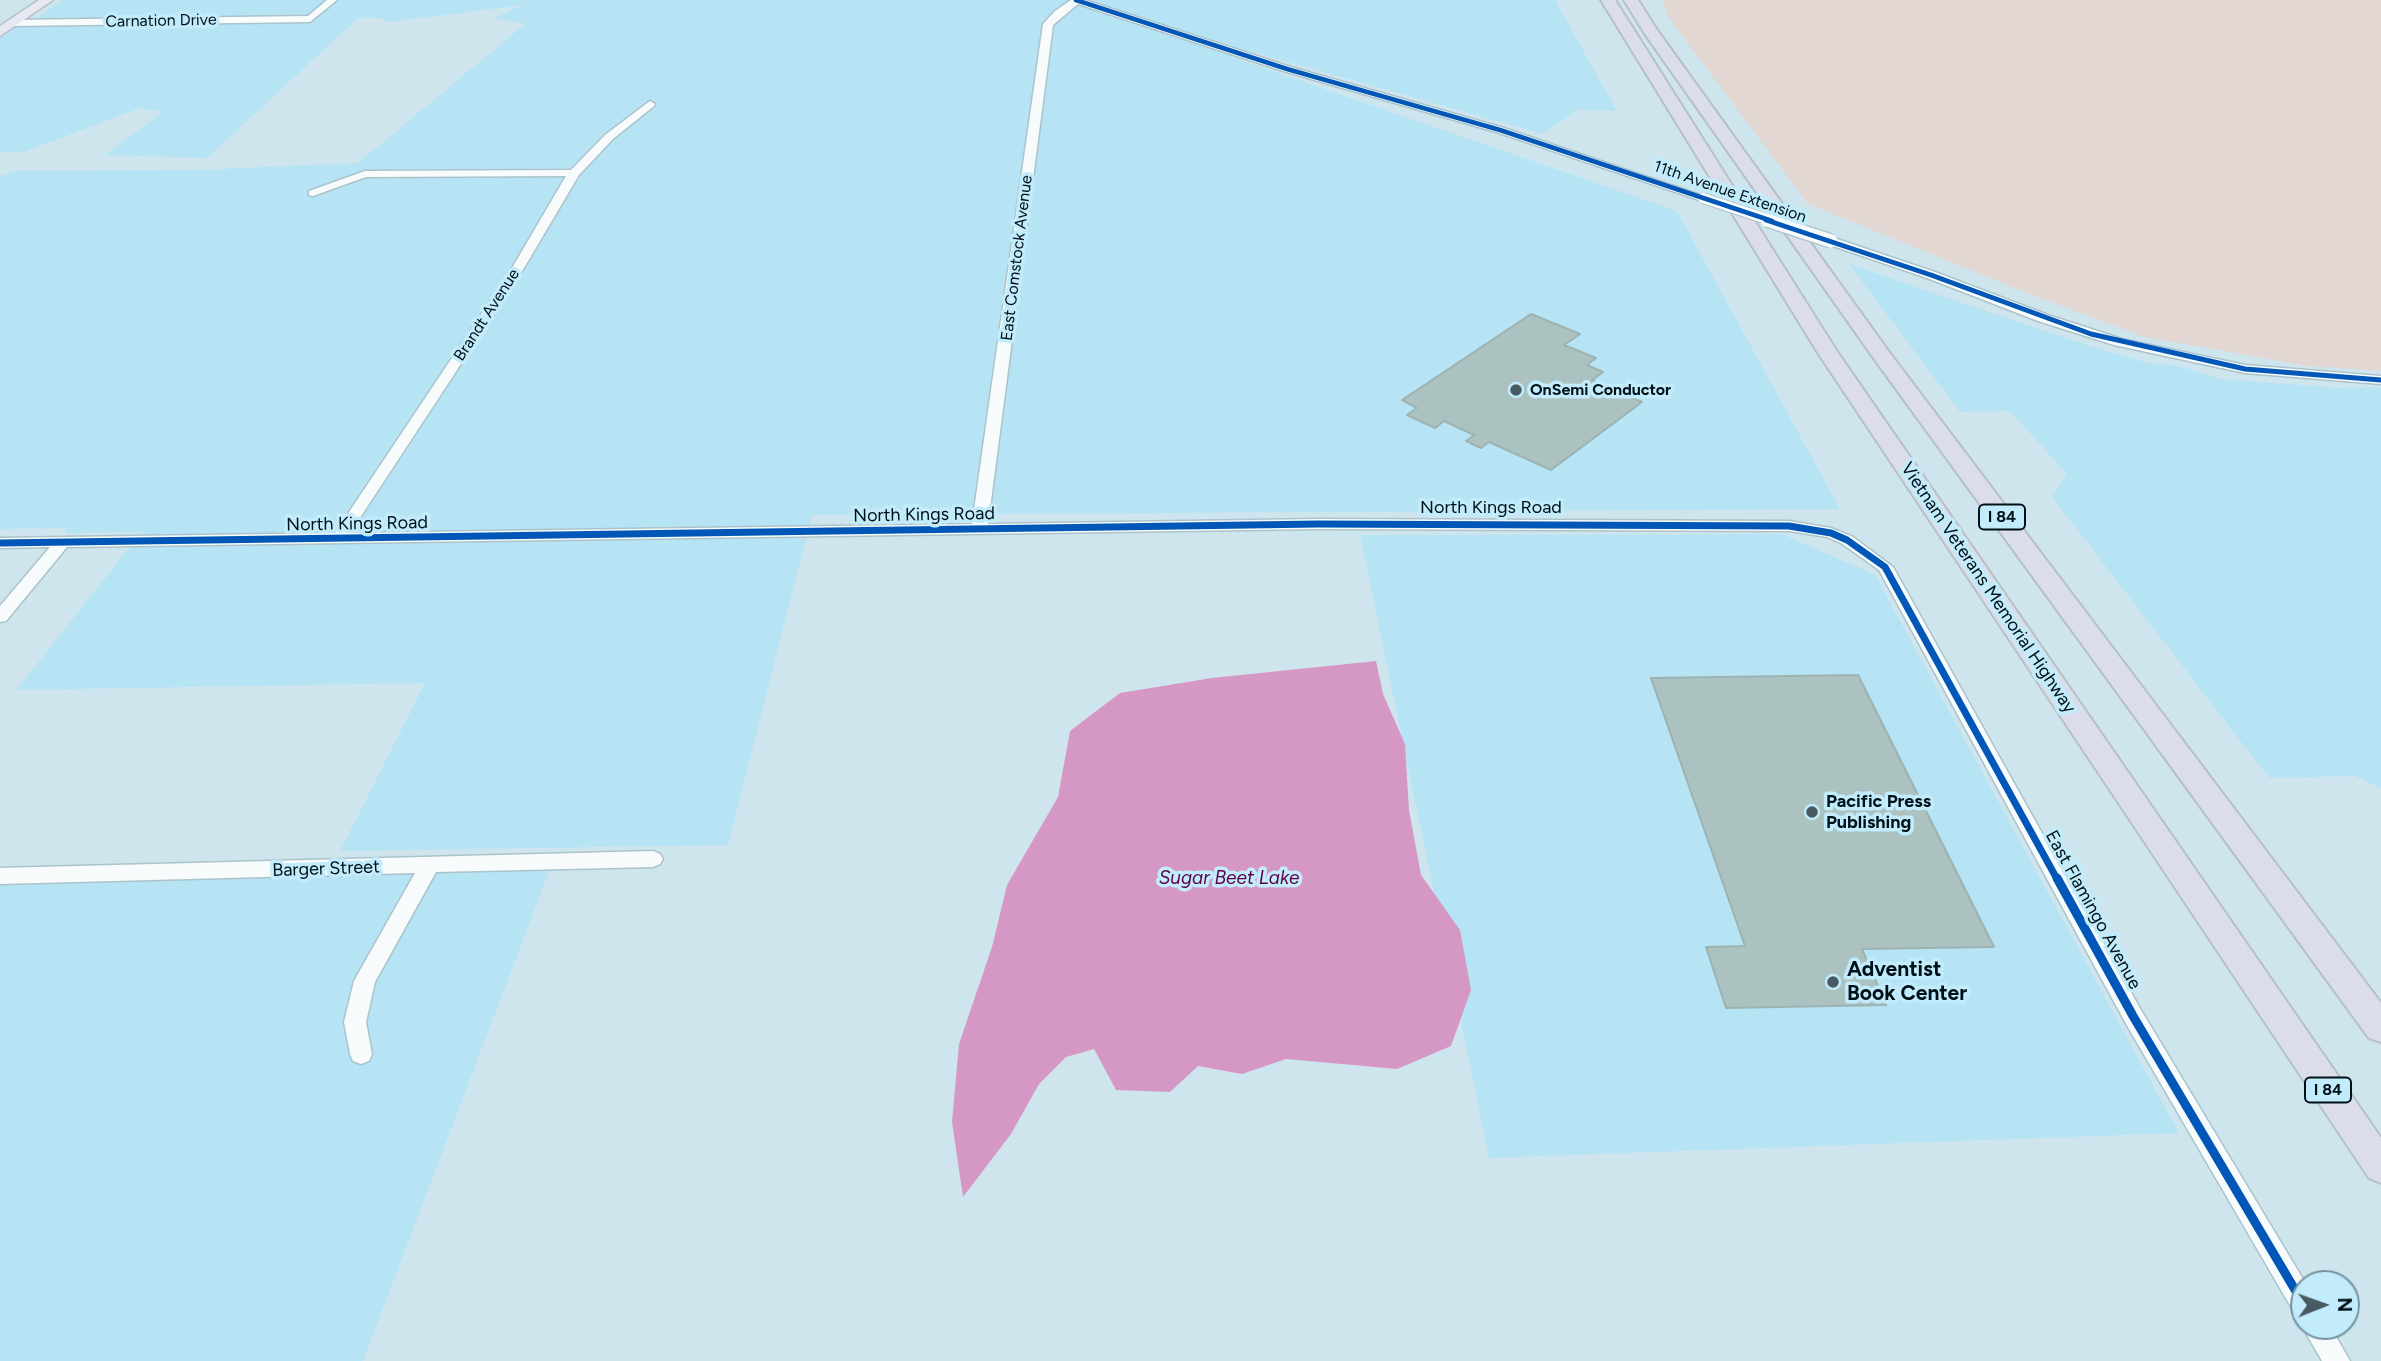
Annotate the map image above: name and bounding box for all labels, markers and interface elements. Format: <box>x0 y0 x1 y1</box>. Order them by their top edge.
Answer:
street label: Carnation Drive <box>105 10 217 32</box>
street label: 11th Avenue Extension <box>1651 157 1809 227</box>
street label: East Comstock Avenue <box>997 174 1037 342</box>
street label: Brandt Avenue <box>450 265 524 365</box>
place label: OnSemi Conductor <box>1530 380 1671 400</box>
marker: OnSemi Conductor <box>1508 382 1524 398</box>
street label: Vietnam Veterans Memorial Highway <box>1896 459 2080 717</box>
street label: North Kings Road <box>1420 497 1562 519</box>
street label: North Kings Road <box>853 503 995 527</box>
road number: I 84 <box>1979 504 2025 530</box>
street label: North Kings Road <box>286 512 428 536</box>
place label: Pacific Press Publishing <box>1826 791 1931 834</box>
marker: Pacific Press Publishing <box>1804 804 1820 820</box>
street label: East Flamingo Avenue <box>2040 827 2146 993</box>
street label: Barger Street <box>272 856 380 882</box>
water label: Sugar Beet Lake <box>1159 867 1299 889</box>
place label: Adventist Book Center <box>1847 957 1967 1007</box>
marker: Adventist Book Center <box>1825 974 1841 990</box>
road number: I 84 <box>2305 1078 2351 1102</box>
north arrow <box>2290 1270 2360 1340</box>
text: N <box>2333 1297 2356 1312</box>

